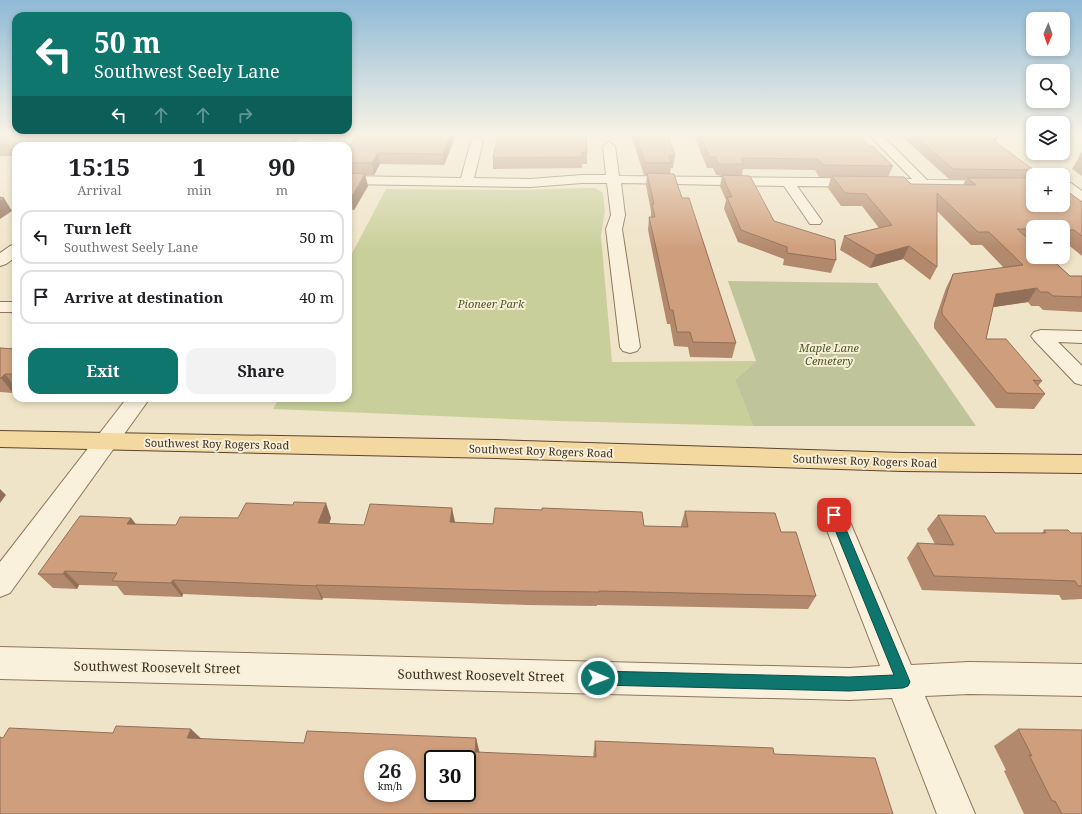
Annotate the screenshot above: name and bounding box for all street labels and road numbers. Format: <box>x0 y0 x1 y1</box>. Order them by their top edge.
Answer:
street label: Southwest Roy Rogers Road <box>145 435 290 452</box>
street label: Southwest Roy Rogers Road <box>469 440 614 461</box>
street label: Southwest Roy Rogers Road <box>793 450 938 471</box>
street label: Southwest Roosevelt Street <box>73 657 241 677</box>
street label: Southwest Roosevelt Street <box>397 665 565 685</box>

